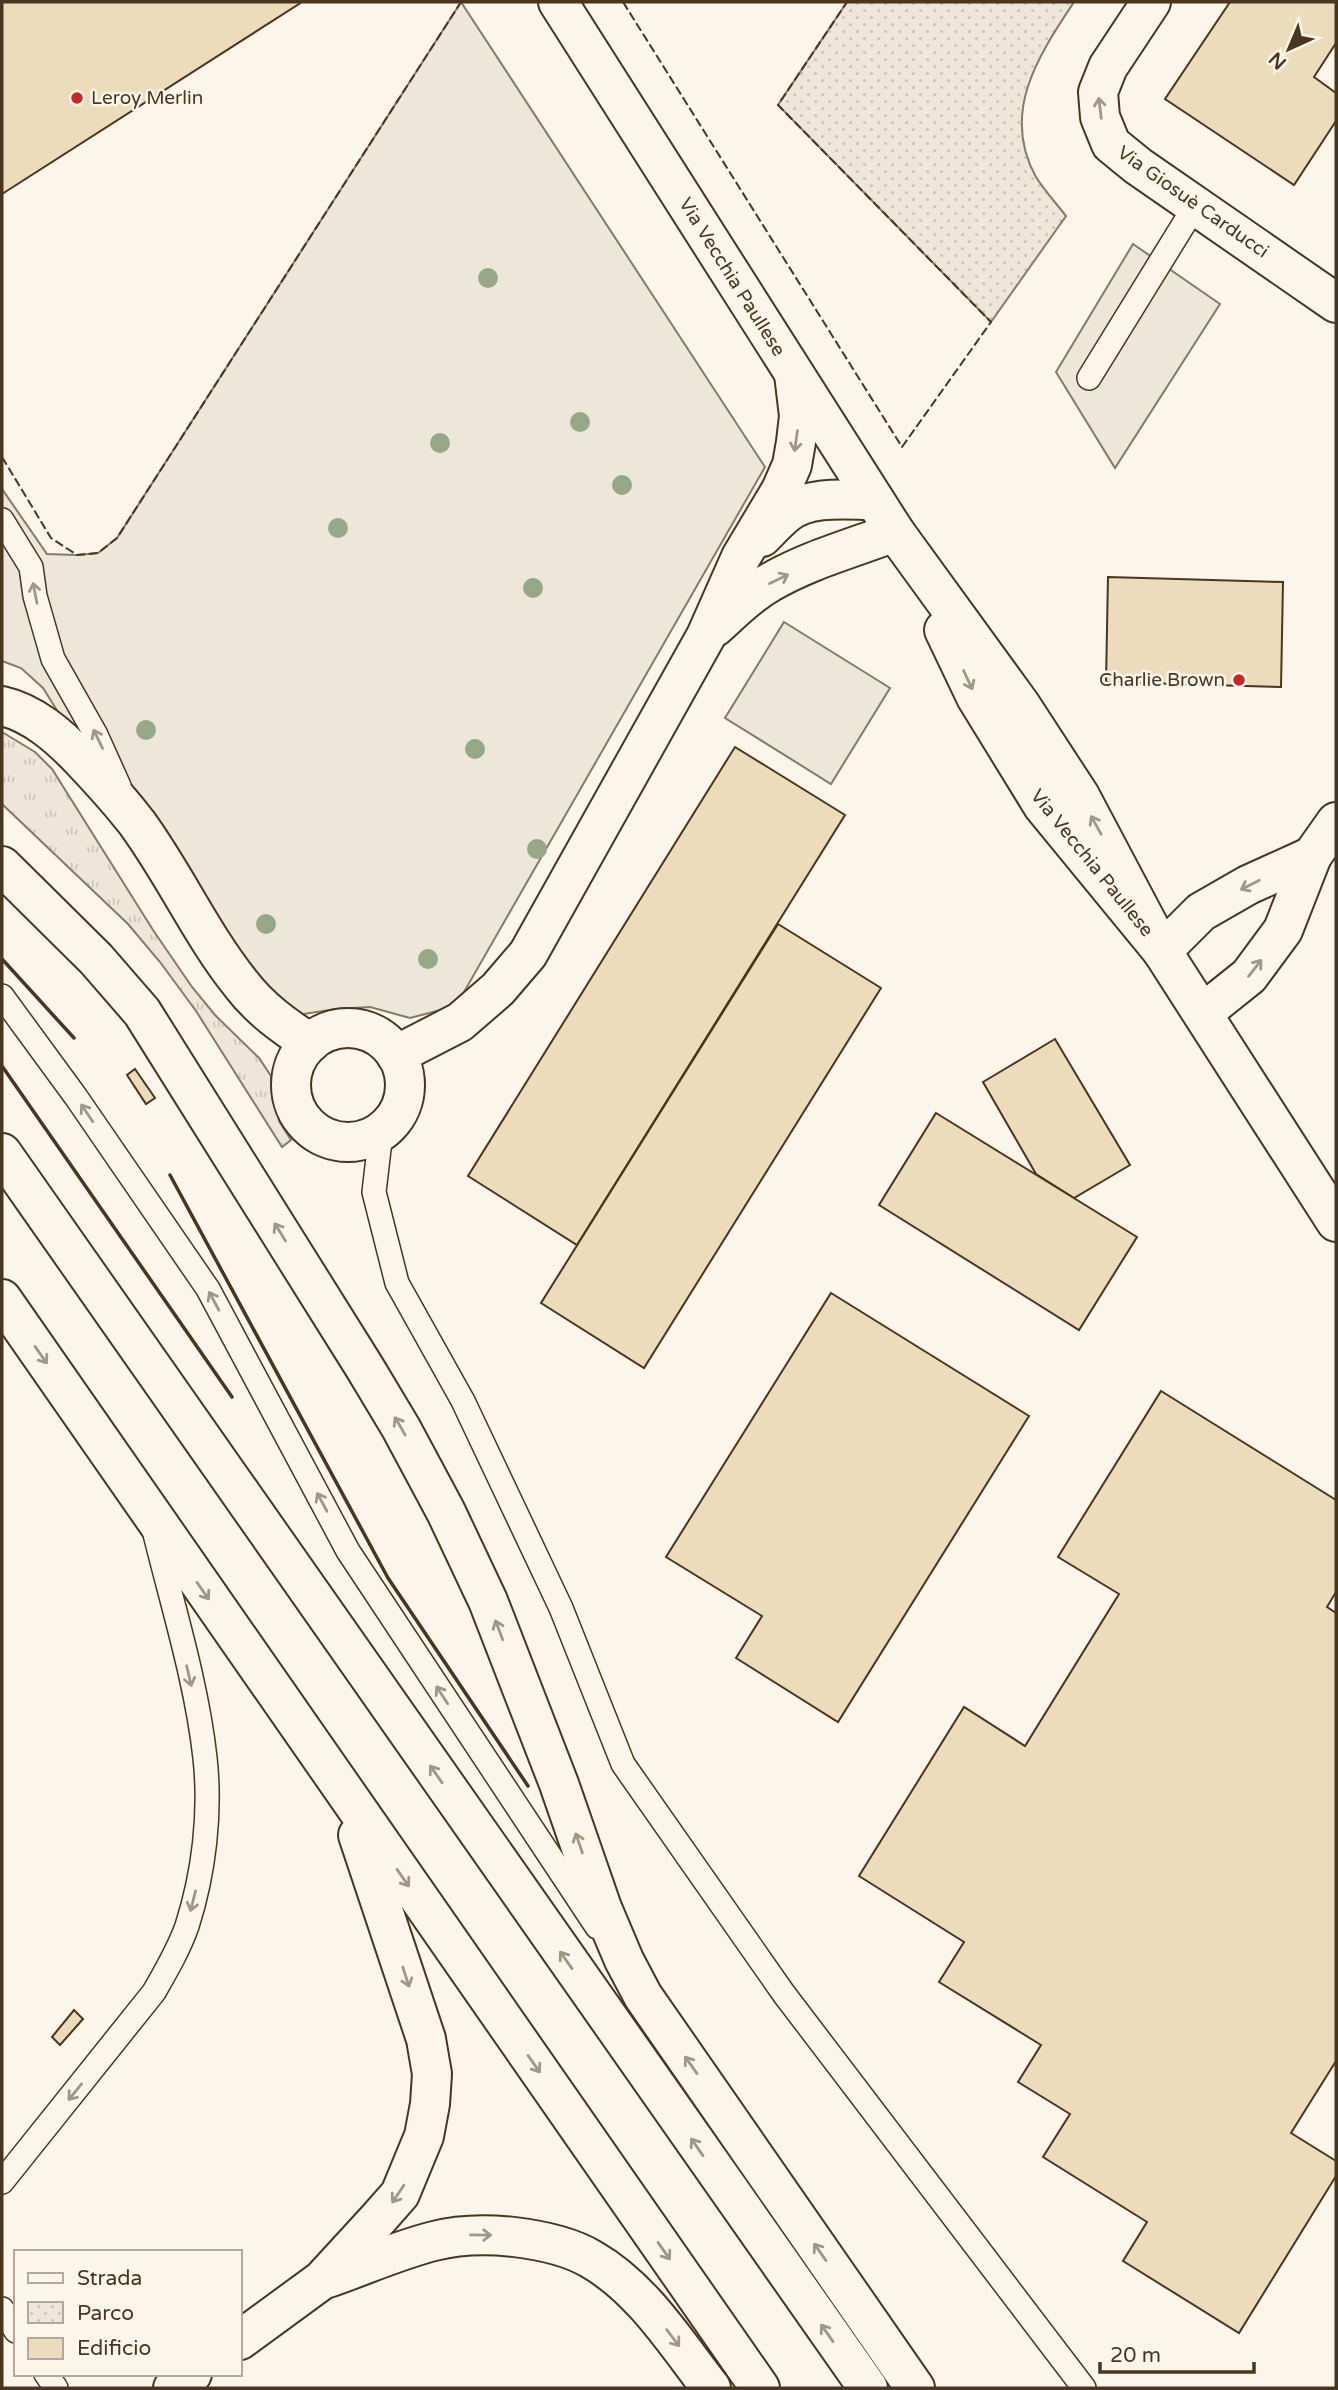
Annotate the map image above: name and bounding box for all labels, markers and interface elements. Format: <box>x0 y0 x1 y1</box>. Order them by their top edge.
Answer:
north arrow <box>1254 14 1324 84</box>
text: N <box>1265 47 1291 74</box>
place label: Leroy Merlin <box>91 87 203 109</box>
marker: Leroy Merlin <box>69 90 85 106</box>
one-way arrow <box>1093 97 1106 120</box>
street label: Via Giosuè Carducci <box>1113 141 1273 263</box>
street label: Via Vecchia Paullese <box>674 194 790 360</box>
one-way arrow <box>789 429 802 452</box>
one-way arrow <box>768 571 788 585</box>
one-way arrow <box>28 582 41 605</box>
one-way arrow <box>962 669 975 690</box>
place label: Charlie Brown <box>1099 669 1225 691</box>
marker: Charlie Brown <box>1231 672 1247 688</box>
one-way arrow <box>90 730 104 750</box>
street label: Via Vecchia Paullese <box>1026 785 1158 941</box>
one-way arrow <box>1089 815 1102 836</box>
one-way arrow <box>1240 878 1261 892</box>
one-way arrow <box>1248 959 1263 978</box>
one-way arrow <box>80 1104 94 1123</box>
one-way arrow <box>272 1223 286 1243</box>
one-way arrow <box>207 1291 221 1312</box>
one-way arrow <box>34 1345 48 1364</box>
one-way arrow <box>393 1416 407 1436</box>
one-way arrow <box>314 1492 328 1513</box>
one-way arrow <box>196 1581 211 1600</box>
one-way arrow <box>492 1620 504 1641</box>
one-way arrow <box>183 1664 196 1687</box>
one-way arrow <box>435 1685 449 1705</box>
one-way arrow <box>429 1765 443 1784</box>
one-way arrow <box>572 1832 585 1854</box>
one-way arrow <box>396 1868 410 1887</box>
one-way arrow <box>186 1889 199 1912</box>
one-way arrow <box>559 1951 573 1971</box>
one-way arrow <box>400 1966 413 1988</box>
one-way arrow <box>527 2054 541 2073</box>
one-way arrow <box>684 2056 698 2075</box>
one-way arrow <box>67 2083 83 2101</box>
one-way arrow <box>690 2138 704 2157</box>
one-way arrow <box>391 2184 405 2203</box>
one-way arrow <box>470 2229 493 2242</box>
one-way arrow <box>657 2241 671 2260</box>
one-way arrow <box>813 2243 827 2262</box>
legend <box>14 2250 242 2376</box>
text: Strada <box>77 2266 142 2291</box>
text: Parco <box>77 2301 134 2326</box>
one-way arrow <box>820 2324 835 2343</box>
one-way arrow <box>665 2328 680 2347</box>
scale bar <box>1100 2330 1254 2374</box>
text: Edificio <box>77 2336 151 2361</box>
text: 20 m <box>1110 2343 1161 2368</box>

